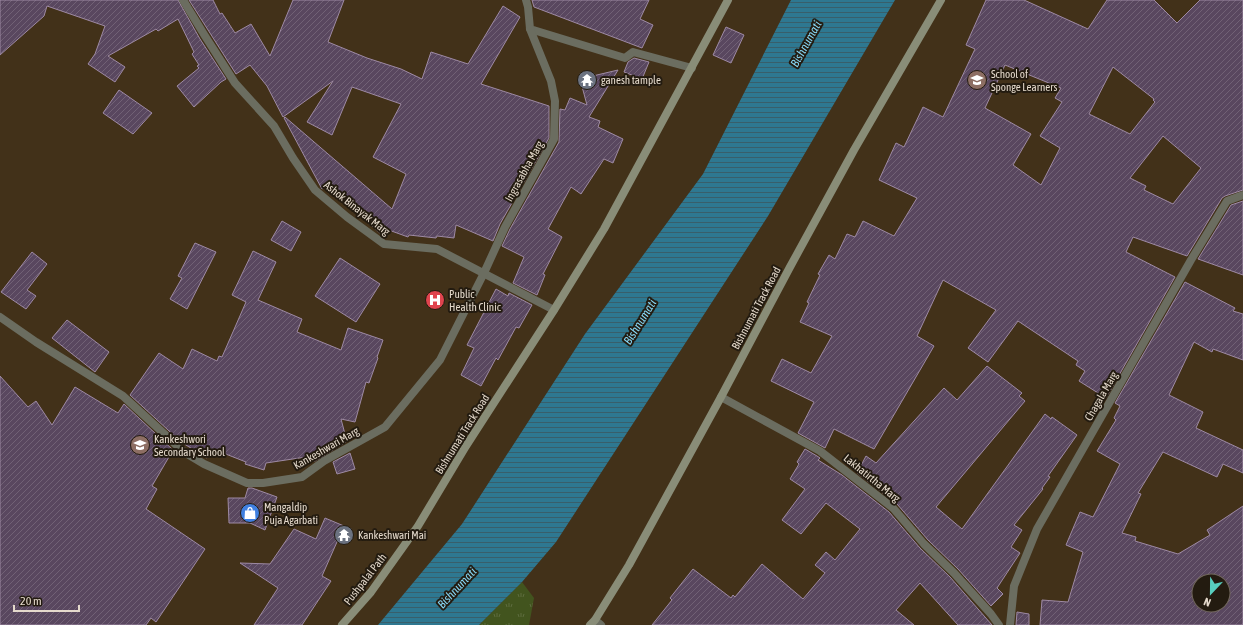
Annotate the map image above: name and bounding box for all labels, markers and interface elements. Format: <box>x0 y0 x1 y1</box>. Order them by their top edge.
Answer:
water label: Bishnumati <box>788 18 824 70</box>
place label: School of Sponge Learners <box>991 68 1058 93</box>
temple icon: ganesh tample <box>576 69 598 91</box>
school or university icon: School of Sponge Learners <box>966 69 988 91</box>
place label: ganesh tample <box>601 74 661 86</box>
street label: Ingrasabha Marg <box>502 138 546 203</box>
street label: Ashok Binayak Marg <box>322 179 393 238</box>
street label: Bishnumati Track Road <box>729 265 783 351</box>
place label: Public Health Clinic <box>449 288 502 313</box>
hospital icon: Public Health Clinic <box>424 289 446 311</box>
water label: Bishnumati <box>621 297 659 347</box>
street label: Chagala Marg <box>1082 369 1120 423</box>
street label: Bishnumati Track Road <box>433 392 491 476</box>
street label: Kankeshwari Marg <box>291 424 361 472</box>
place label: Kankeshwori Secondary School <box>154 433 225 458</box>
school or university icon: Kankeshwori Secondary School <box>129 434 151 456</box>
street label: Lakhatirtha Marg <box>842 452 903 504</box>
place label: Mangaldip Puja Agarbati <box>264 501 318 526</box>
shop icon: Mangaldip Puja Agarbati <box>239 502 261 524</box>
temple icon: Kankeshwari Mai <box>333 524 355 546</box>
place label: Kankeshwari Mai <box>358 529 426 541</box>
street label: Pushpalal Path <box>341 551 389 607</box>
water label: Bishnumati <box>435 565 480 611</box>
north arrow <box>1191 573 1231 613</box>
scale bar <box>14 587 79 613</box>
text: 20 m <box>20 594 42 608</box>
text: N <box>1202 595 1213 609</box>

